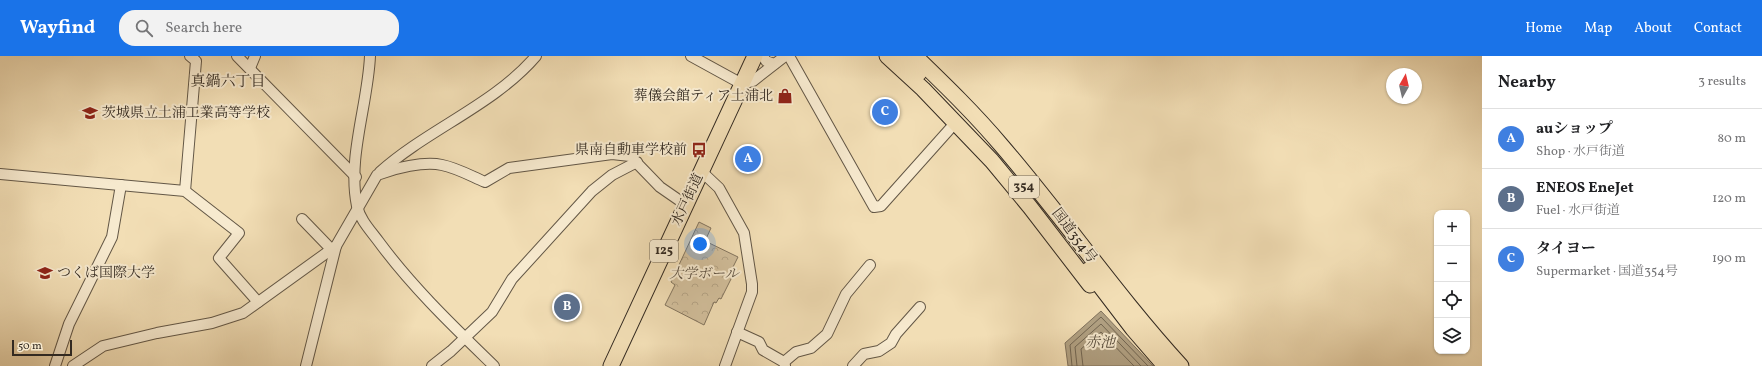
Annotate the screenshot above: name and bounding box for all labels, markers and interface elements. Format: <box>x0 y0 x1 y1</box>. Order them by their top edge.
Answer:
search box <box>119 10 399 46</box>
text: Wayfind <box>20 15 95 41</box>
icon: search <box>133 17 155 39</box>
text: Search here <box>165 18 242 39</box>
text: Home <box>1525 19 1562 38</box>
text: Map <box>1584 19 1612 38</box>
text: About <box>1634 19 1672 38</box>
text: Contact <box>1694 19 1742 38</box>
north arrow <box>1386 68 1422 104</box>
text: Nearby <box>1498 71 1556 94</box>
district label: 真鍋六丁目 <box>190 72 266 93</box>
text: 3 results <box>1698 73 1746 91</box>
place label: 葬儀会館ティア土浦北 <box>634 87 773 106</box>
shop icon: 葬儀会館ティア土浦北 <box>776 87 794 105</box>
pin: C <box>872 97 898 127</box>
school or university icon: 茨城県立土浦工業高等学校 <box>81 104 99 122</box>
place label: 茨城県立土浦工業高等学校 <box>102 104 270 123</box>
text: auショップ <box>1536 119 1613 140</box>
text: A <box>1506 130 1516 148</box>
text: 80 m <box>1717 130 1746 148</box>
place label: 県南自動車学校前 <box>575 141 687 160</box>
bus stop icon: 県南自動車学校前 <box>690 141 708 159</box>
text: Shop · 水戸街道 <box>1536 143 1625 161</box>
pin: A <box>735 144 761 174</box>
street label: 水戸街道 <box>668 171 708 229</box>
road number: 354 <box>1009 176 1039 198</box>
text: ENEOS EneJet <box>1536 178 1634 199</box>
text: B <box>1507 190 1515 208</box>
text: 120 m <box>1712 190 1746 208</box>
text: Fuel · 水戸街道 <box>1536 202 1620 220</box>
street label: 国道354号 <box>1047 205 1101 267</box>
map controls <box>1434 210 1470 354</box>
button: + <box>1434 210 1470 246</box>
your location <box>690 234 710 254</box>
text: タイヨー <box>1536 239 1596 260</box>
road number: 125 <box>650 240 678 262</box>
button: − <box>1434 246 1470 282</box>
text: C <box>1507 250 1515 268</box>
text: 190 m <box>1712 250 1746 268</box>
text: Supermarket · 国道354号 <box>1536 263 1678 281</box>
school or university icon: つくば国際大学 <box>36 264 54 282</box>
place label: つくば国際大学 <box>57 264 155 283</box>
park label: 大学ボール <box>669 265 741 284</box>
button: locate <box>1434 282 1470 318</box>
pin: B <box>554 292 580 322</box>
button: layers <box>1434 318 1470 354</box>
water label: 赤池 <box>1085 333 1117 354</box>
scale bar <box>12 338 72 357</box>
text: 50 m <box>18 339 42 354</box>

